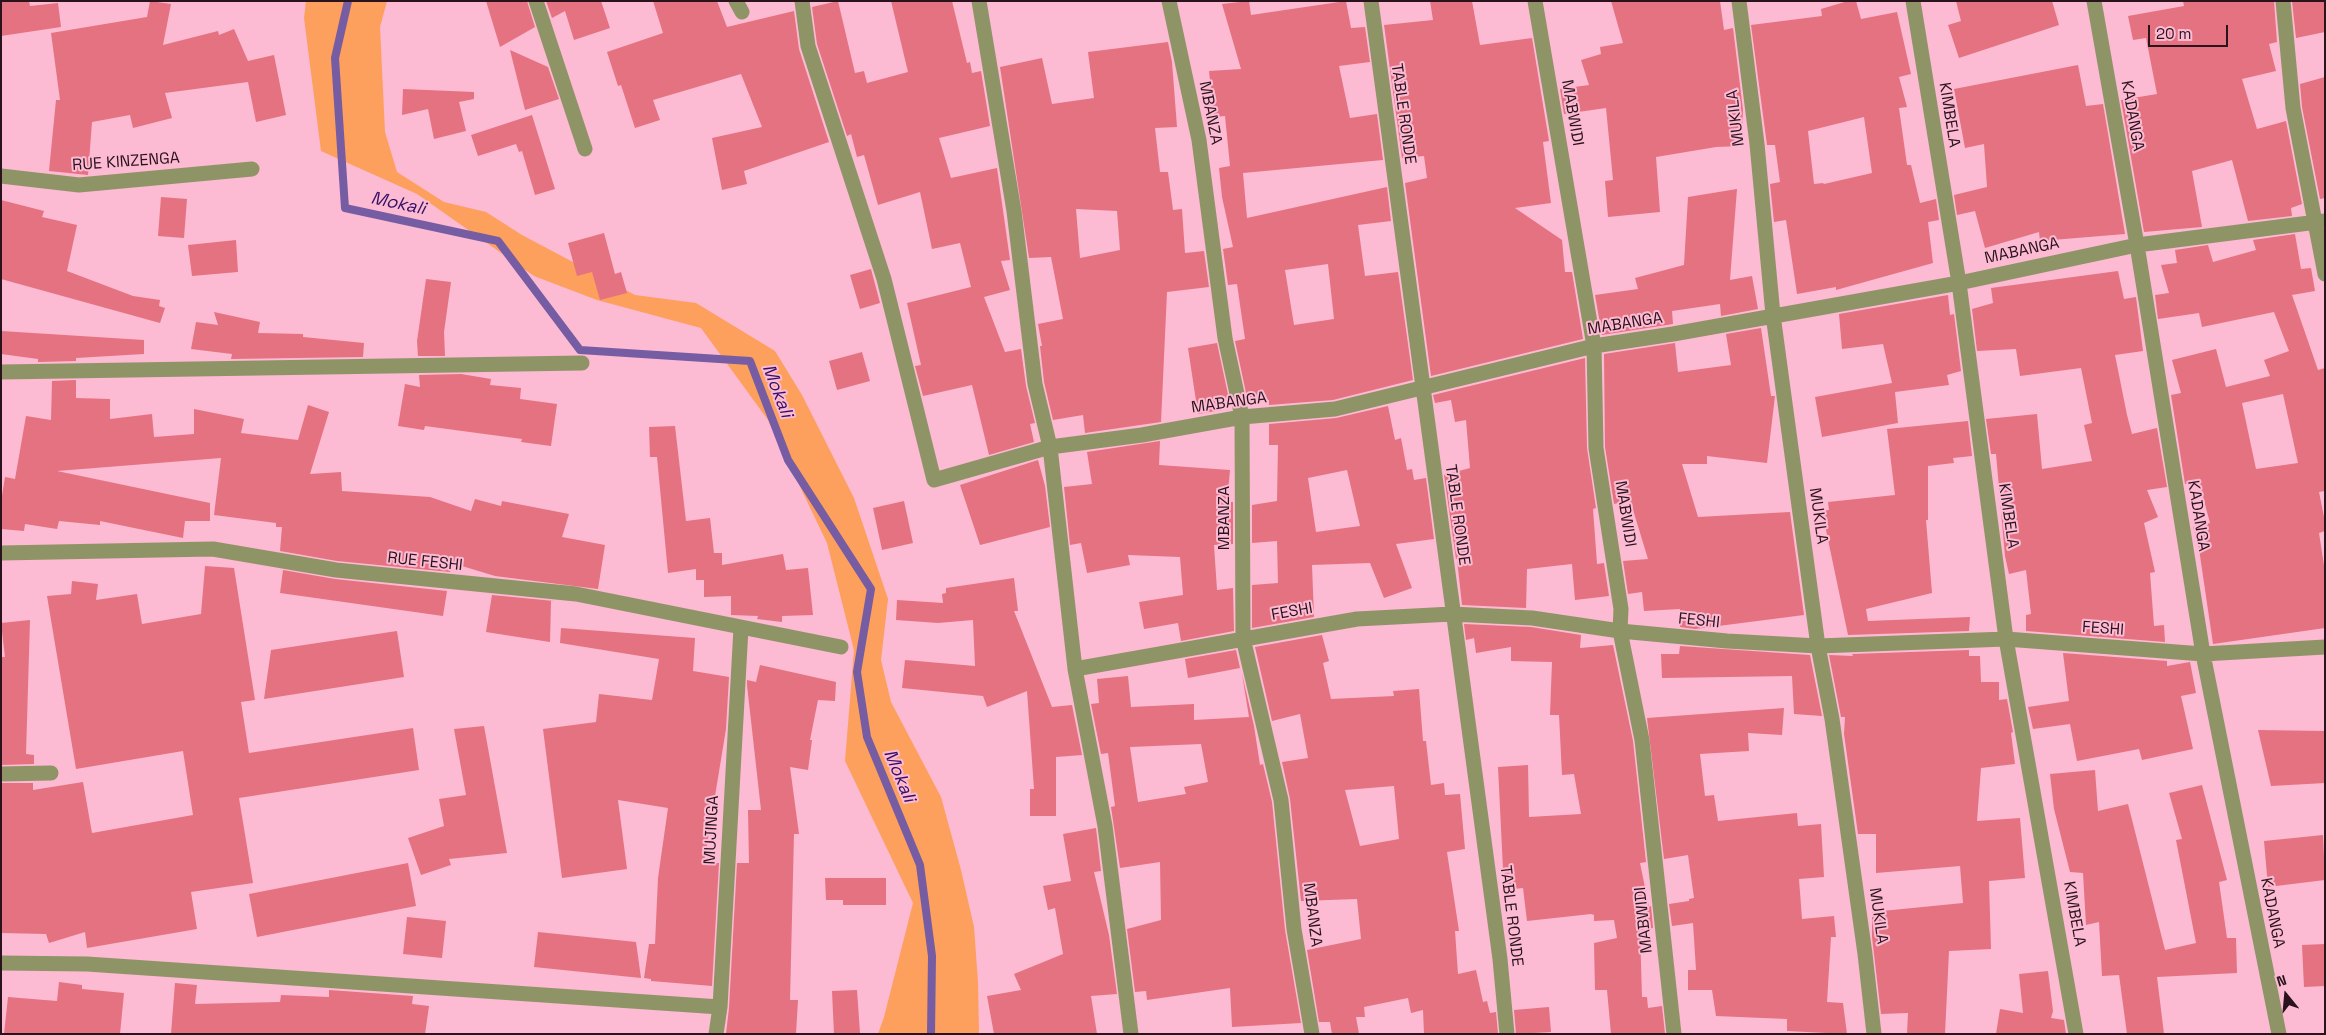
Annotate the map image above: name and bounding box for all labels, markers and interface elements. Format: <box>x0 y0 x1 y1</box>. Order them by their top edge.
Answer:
scale bar <box>2151 15 2231 47</box>
text: 20 m <box>2156 24 2191 43</box>
street label: TABLE RONDE <box>1386 62 1420 166</box>
street label: MABWIDI <box>1557 78 1587 148</box>
street label: KADANGA <box>2116 79 2148 153</box>
street label: MBANZA <box>1194 80 1226 146</box>
street label: KIMBELA <box>1934 81 1964 149</box>
street label: MUKILA <box>1723 89 1749 147</box>
street label: RUE KINZENGA <box>72 149 180 175</box>
water label: Mokali <box>369 188 427 220</box>
street label: MABANGA <box>1983 234 2061 268</box>
street label: MABANGA <box>1586 309 1664 339</box>
water label: Mokali <box>757 361 797 421</box>
street label: MABANGA <box>1190 388 1268 418</box>
street label: TABLE RONDE <box>1440 463 1474 567</box>
street label: MABWIDI <box>1610 479 1640 549</box>
street label: KADANGA <box>2183 479 2213 553</box>
street label: KIMBELA <box>1994 482 2022 550</box>
street label: MBANZA <box>1215 486 1235 550</box>
street label: MUKILA <box>1805 486 1831 546</box>
street label: RUE FESHI <box>386 548 464 576</box>
street label: FESHI <box>1270 599 1314 625</box>
street label: FESHI <box>1677 609 1721 633</box>
street label: FESHI <box>2081 618 2125 640</box>
water label: Mokali <box>878 746 920 806</box>
street label: MUJINGA <box>701 795 723 865</box>
street label: TABLE RONDE <box>1495 864 1527 968</box>
street label: KADANGA <box>2256 876 2288 950</box>
street label: KIMBELA <box>2059 880 2089 948</box>
street label: MBANZA <box>1299 882 1325 948</box>
street label: MABWIDI <box>1631 886 1657 954</box>
street label: MUKILA <box>1865 886 1891 946</box>
north arrow <box>2261 970 2311 1020</box>
text: N <box>2274 971 2289 991</box>

